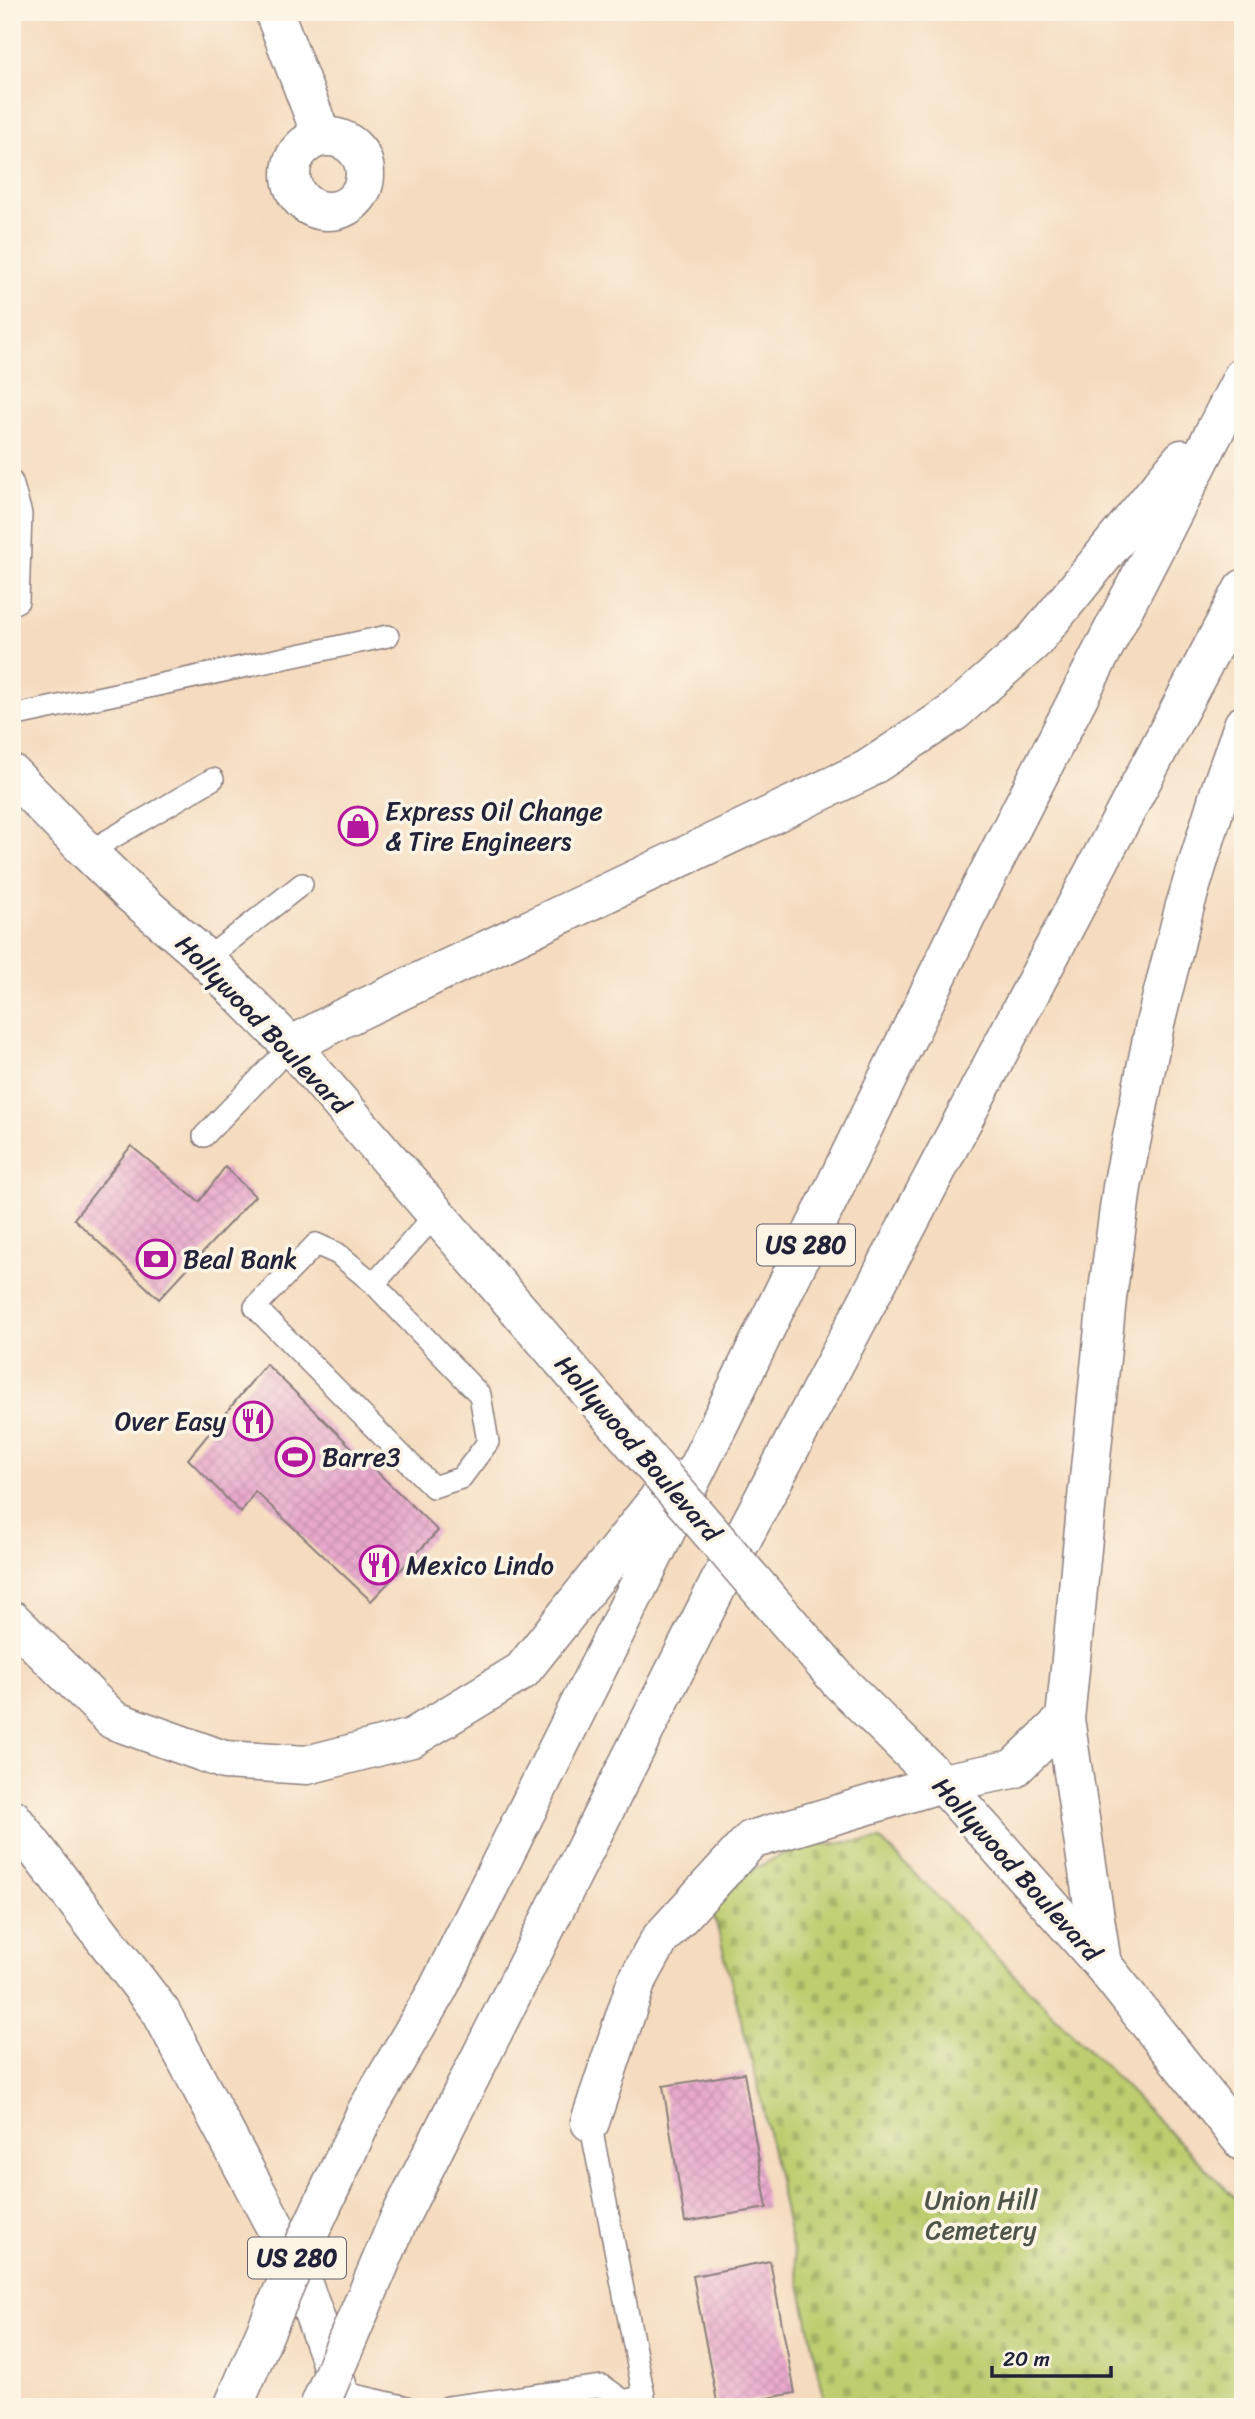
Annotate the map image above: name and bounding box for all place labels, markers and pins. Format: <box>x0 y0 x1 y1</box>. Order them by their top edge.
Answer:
place label: Express Oil Change & Tire Engineers <box>385 788 603 864</box>
shop icon: Express Oil Change & Tire Engineers <box>337 805 379 847</box>
place label: Beal Bank <box>183 1236 298 1282</box>
bank icon: Beal Bank <box>135 1238 177 1280</box>
place label: Over Easy <box>115 1398 227 1444</box>
restaurant icon: Over Easy <box>232 1400 274 1442</box>
place label: Barre3 <box>322 1434 400 1480</box>
sports icon: Barre3 <box>274 1436 316 1478</box>
place label: Mexico Lindo <box>406 1542 554 1588</box>
restaurant icon: Mexico Lindo <box>358 1544 400 1586</box>

